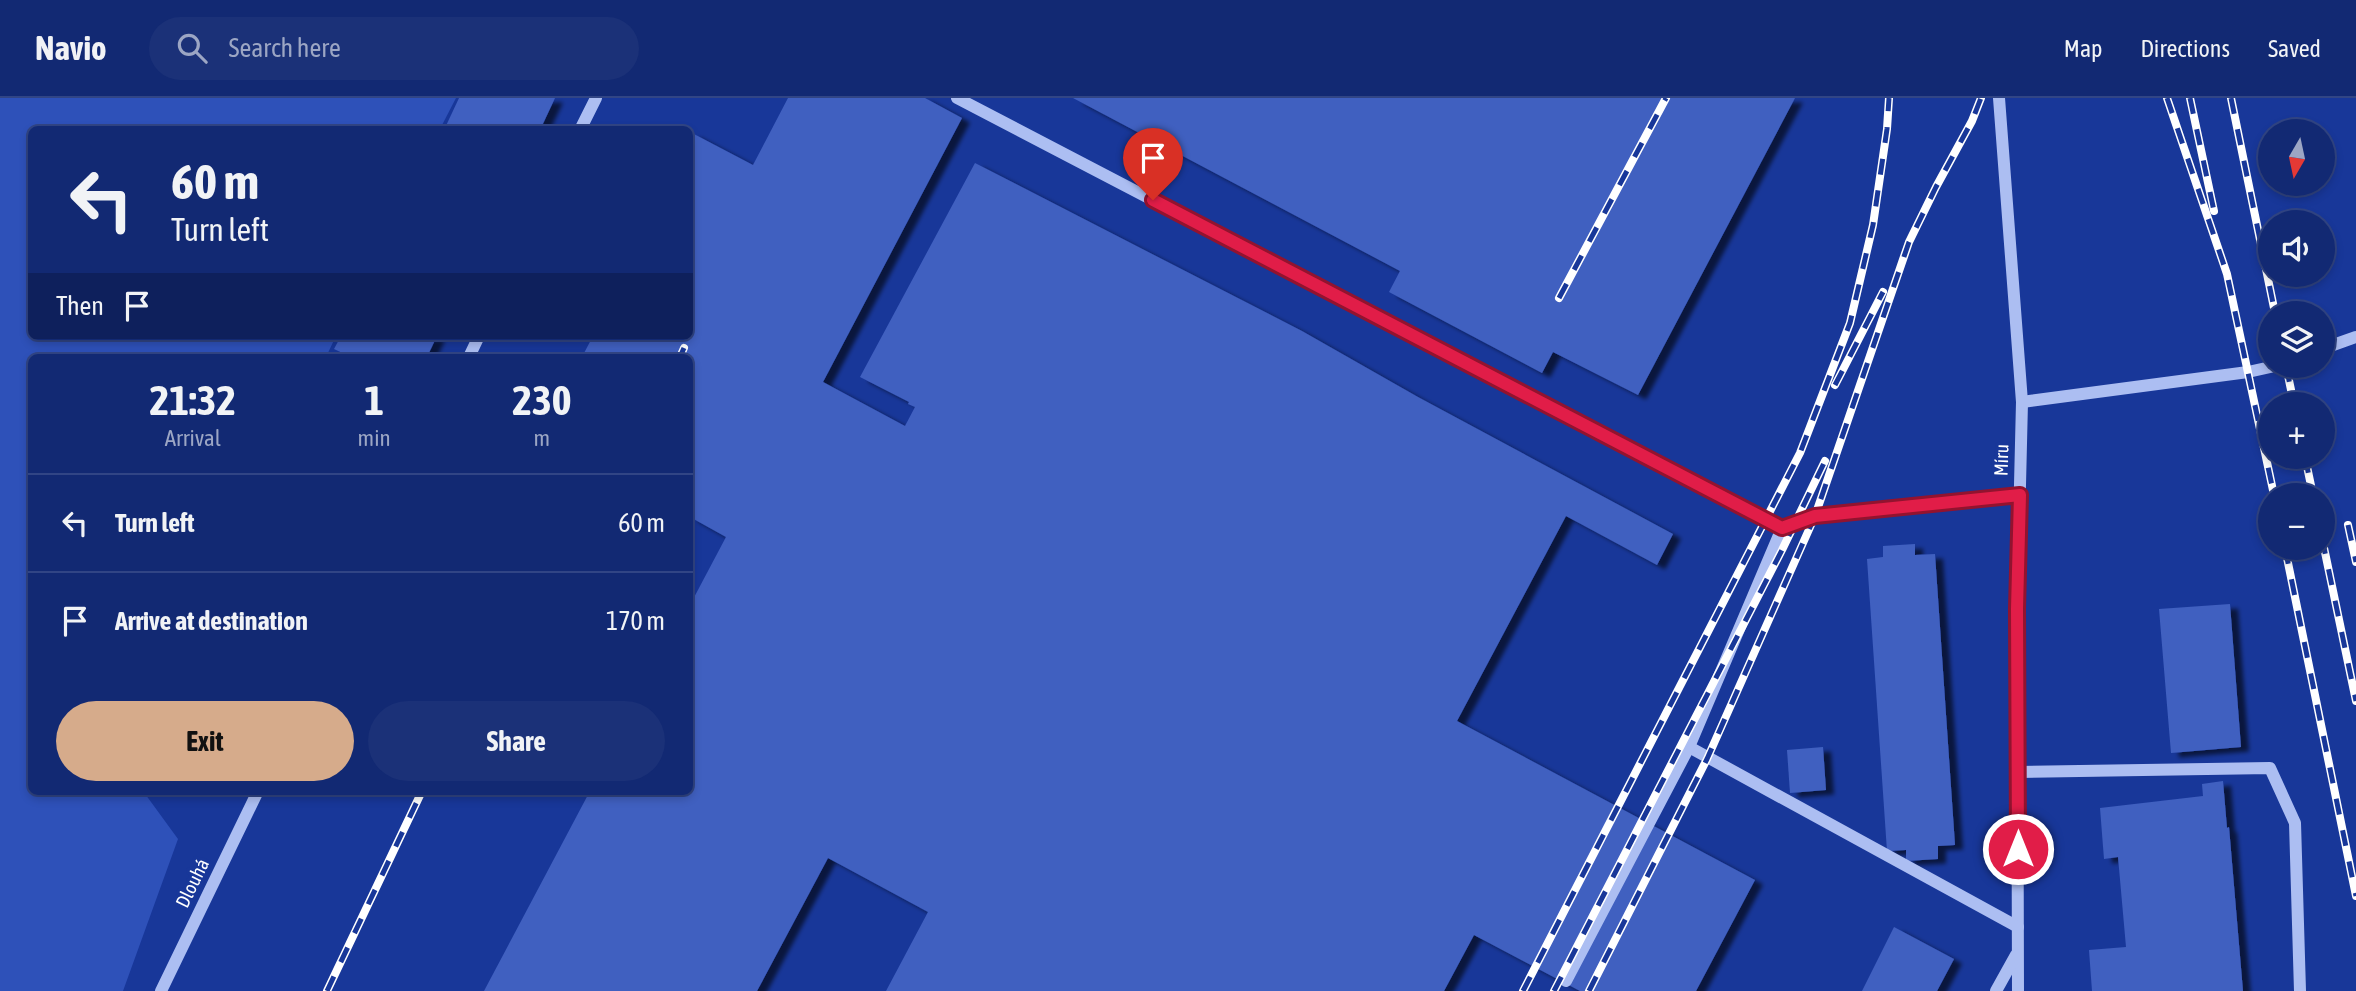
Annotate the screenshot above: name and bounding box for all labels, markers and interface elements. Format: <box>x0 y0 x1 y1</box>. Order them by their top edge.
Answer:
search box <box>149 17 639 80</box>
text: Navio <box>35 29 107 67</box>
icon: search <box>173 29 211 67</box>
text: Search here <box>229 33 341 63</box>
text: Map <box>2064 35 2102 62</box>
text: Directions <box>2140 35 2230 62</box>
text: Saved <box>2268 35 2321 62</box>
north arrow <box>2258 119 2334 196</box>
map controls <box>2258 119 2335 560</box>
pin <box>1123 128 1183 200</box>
icon: arrive <box>1134 139 1172 177</box>
text: 60 m <box>171 153 259 209</box>
icon: left <box>56 154 147 245</box>
button: sound <box>2258 210 2335 287</box>
text: Turn left <box>171 211 269 248</box>
icon: arrive <box>118 287 156 325</box>
text: Then <box>56 291 104 321</box>
button: layers <box>2258 301 2335 378</box>
text: 21:32 <box>150 376 236 424</box>
text: 1 <box>364 376 384 424</box>
text: 230 <box>512 376 571 424</box>
button: + <box>2258 392 2335 469</box>
text: Arrival <box>165 425 221 451</box>
text: min <box>358 425 391 451</box>
text: m <box>534 425 550 451</box>
street label: Míru <box>1989 444 2013 476</box>
button: − <box>2258 483 2335 560</box>
icon: left <box>56 504 94 542</box>
text: Turn left <box>115 508 195 538</box>
text: 60 m <box>618 508 665 538</box>
icon: arrive <box>56 602 94 640</box>
text: Arrive at destination <box>115 606 308 636</box>
text: 170 m <box>606 606 665 636</box>
button: Exit <box>56 701 354 781</box>
button: Share <box>368 701 665 781</box>
position arrow <box>1981 812 2055 886</box>
street label: Dlouhá <box>171 855 213 911</box>

